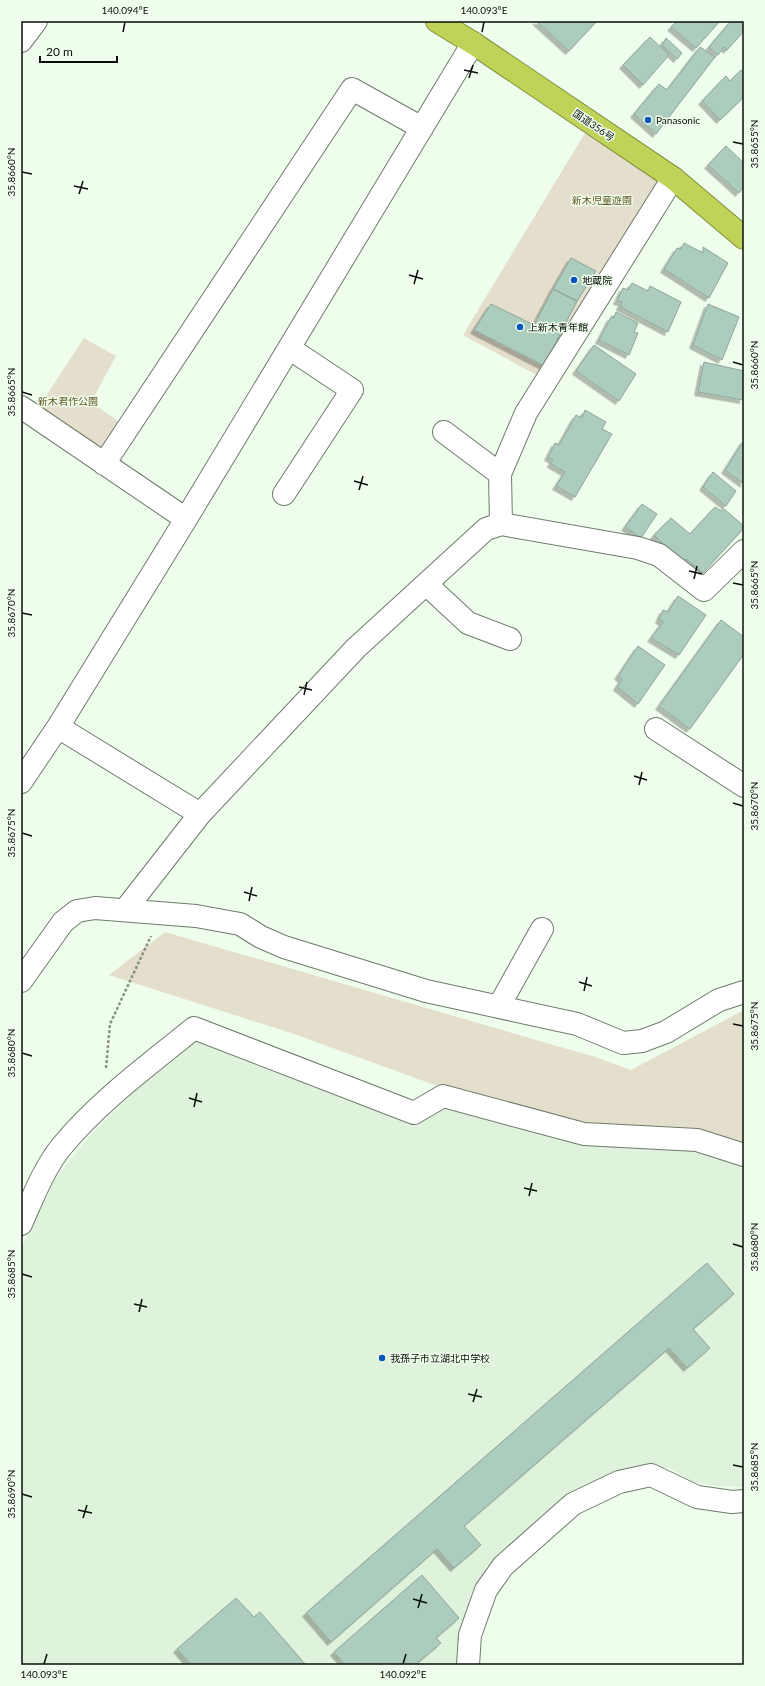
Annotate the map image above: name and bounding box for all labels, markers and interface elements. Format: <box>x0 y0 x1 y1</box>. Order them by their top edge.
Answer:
text: 140.094°E <box>101 4 149 16</box>
text: 140.093°E <box>460 4 508 16</box>
scale bar <box>40 38 117 64</box>
text: 20 m <box>46 44 73 59</box>
street label: 国道356号 <box>571 107 617 143</box>
place label: Panasonic <box>656 114 700 126</box>
marker: Panasonic <box>643 115 653 125</box>
text: 35.8655°N <box>748 120 760 168</box>
text: 35.8660°N <box>5 148 17 196</box>
park label: 新木児童遊園 <box>572 194 632 206</box>
place label: 地蔵院 <box>582 274 612 286</box>
marker: 地蔵院 <box>569 275 579 285</box>
place label: 上新木青年館 <box>528 321 588 333</box>
marker: 上新木青年館 <box>515 322 525 332</box>
text: 35.8660°N <box>748 341 760 389</box>
text: 35.8665°N <box>5 368 17 416</box>
park label: 新木君作公園 <box>38 395 98 407</box>
text: 35.8665°N <box>748 561 760 609</box>
text: 35.8670°N <box>5 589 17 637</box>
text: 35.8670°N <box>748 782 760 830</box>
text: 35.8675°N <box>5 809 17 857</box>
text: 35.8675°N <box>748 1002 760 1050</box>
text: 35.8680°N <box>5 1029 17 1077</box>
text: 35.8680°N <box>748 1223 760 1271</box>
text: 35.8685°N <box>5 1250 17 1298</box>
place label: 我孫子市立湖北中学校 <box>390 1352 490 1364</box>
marker: 我孫子市立湖北中学校 <box>377 1353 387 1363</box>
text: 35.8685°N <box>748 1443 760 1491</box>
text: 35.8690°N <box>5 1470 17 1518</box>
text: 140.093°E <box>20 1668 68 1680</box>
text: 140.092°E <box>379 1668 427 1680</box>

